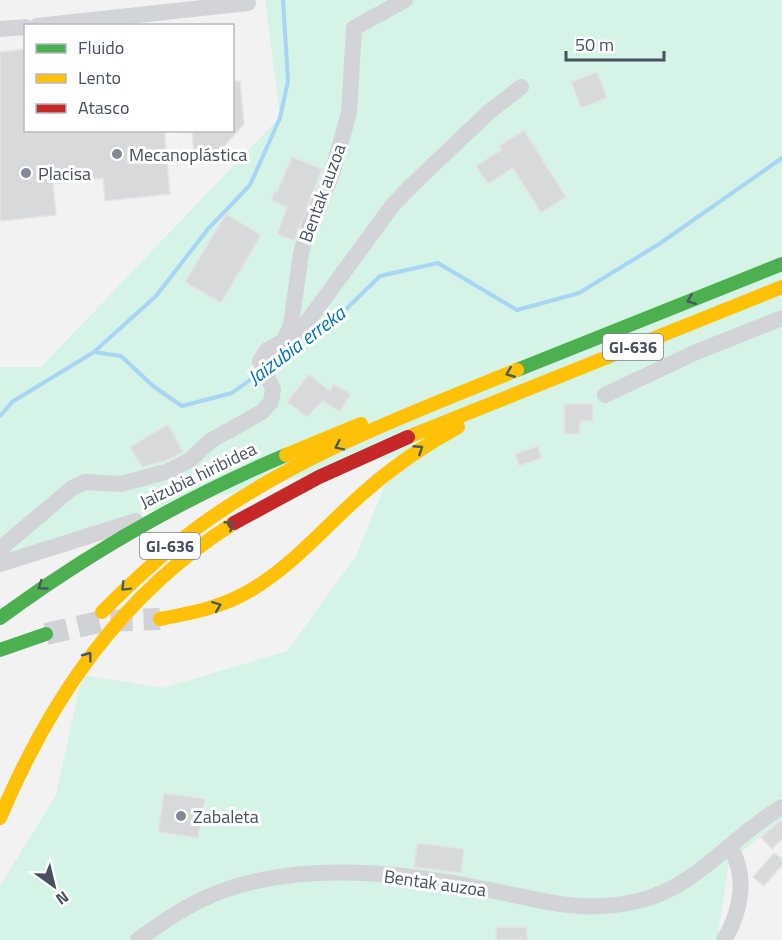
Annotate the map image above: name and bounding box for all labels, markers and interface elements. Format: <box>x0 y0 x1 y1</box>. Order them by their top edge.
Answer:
legend <box>24 24 234 132</box>
scale bar <box>566 24 664 62</box>
text: 50 m <box>575 31 614 58</box>
text: Fluido <box>78 34 124 61</box>
text: Lento <box>78 64 121 91</box>
text: Atasco <box>78 94 129 121</box>
street label: Bentak auzoa <box>292 140 352 246</box>
place label: Mecanoplástica <box>129 141 247 168</box>
marker: Mecanoplástica <box>110 147 124 161</box>
place label: Placisa <box>38 160 91 187</box>
marker: Placisa <box>19 166 33 180</box>
one-way arrow <box>686 293 697 305</box>
water label: Jaizubia erreka <box>241 297 352 392</box>
road number: GI-636 <box>603 334 663 360</box>
one-way arrow <box>506 365 516 378</box>
street label: Jaizubia hiribidea <box>135 435 261 515</box>
one-way arrow <box>335 438 346 450</box>
one-way arrow <box>413 445 423 457</box>
one-way arrow <box>224 521 235 532</box>
road number: GI-636 <box>140 533 200 559</box>
one-way arrow <box>37 579 48 590</box>
one-way arrow <box>122 580 132 591</box>
one-way arrow <box>211 601 222 614</box>
one-way arrow <box>80 652 91 663</box>
place label: Zabaleta <box>193 803 259 830</box>
marker: Zabaleta <box>174 809 188 823</box>
north arrow <box>24 856 84 916</box>
street label: Bentak auzoa <box>382 862 488 904</box>
text: N <box>51 885 74 911</box>

